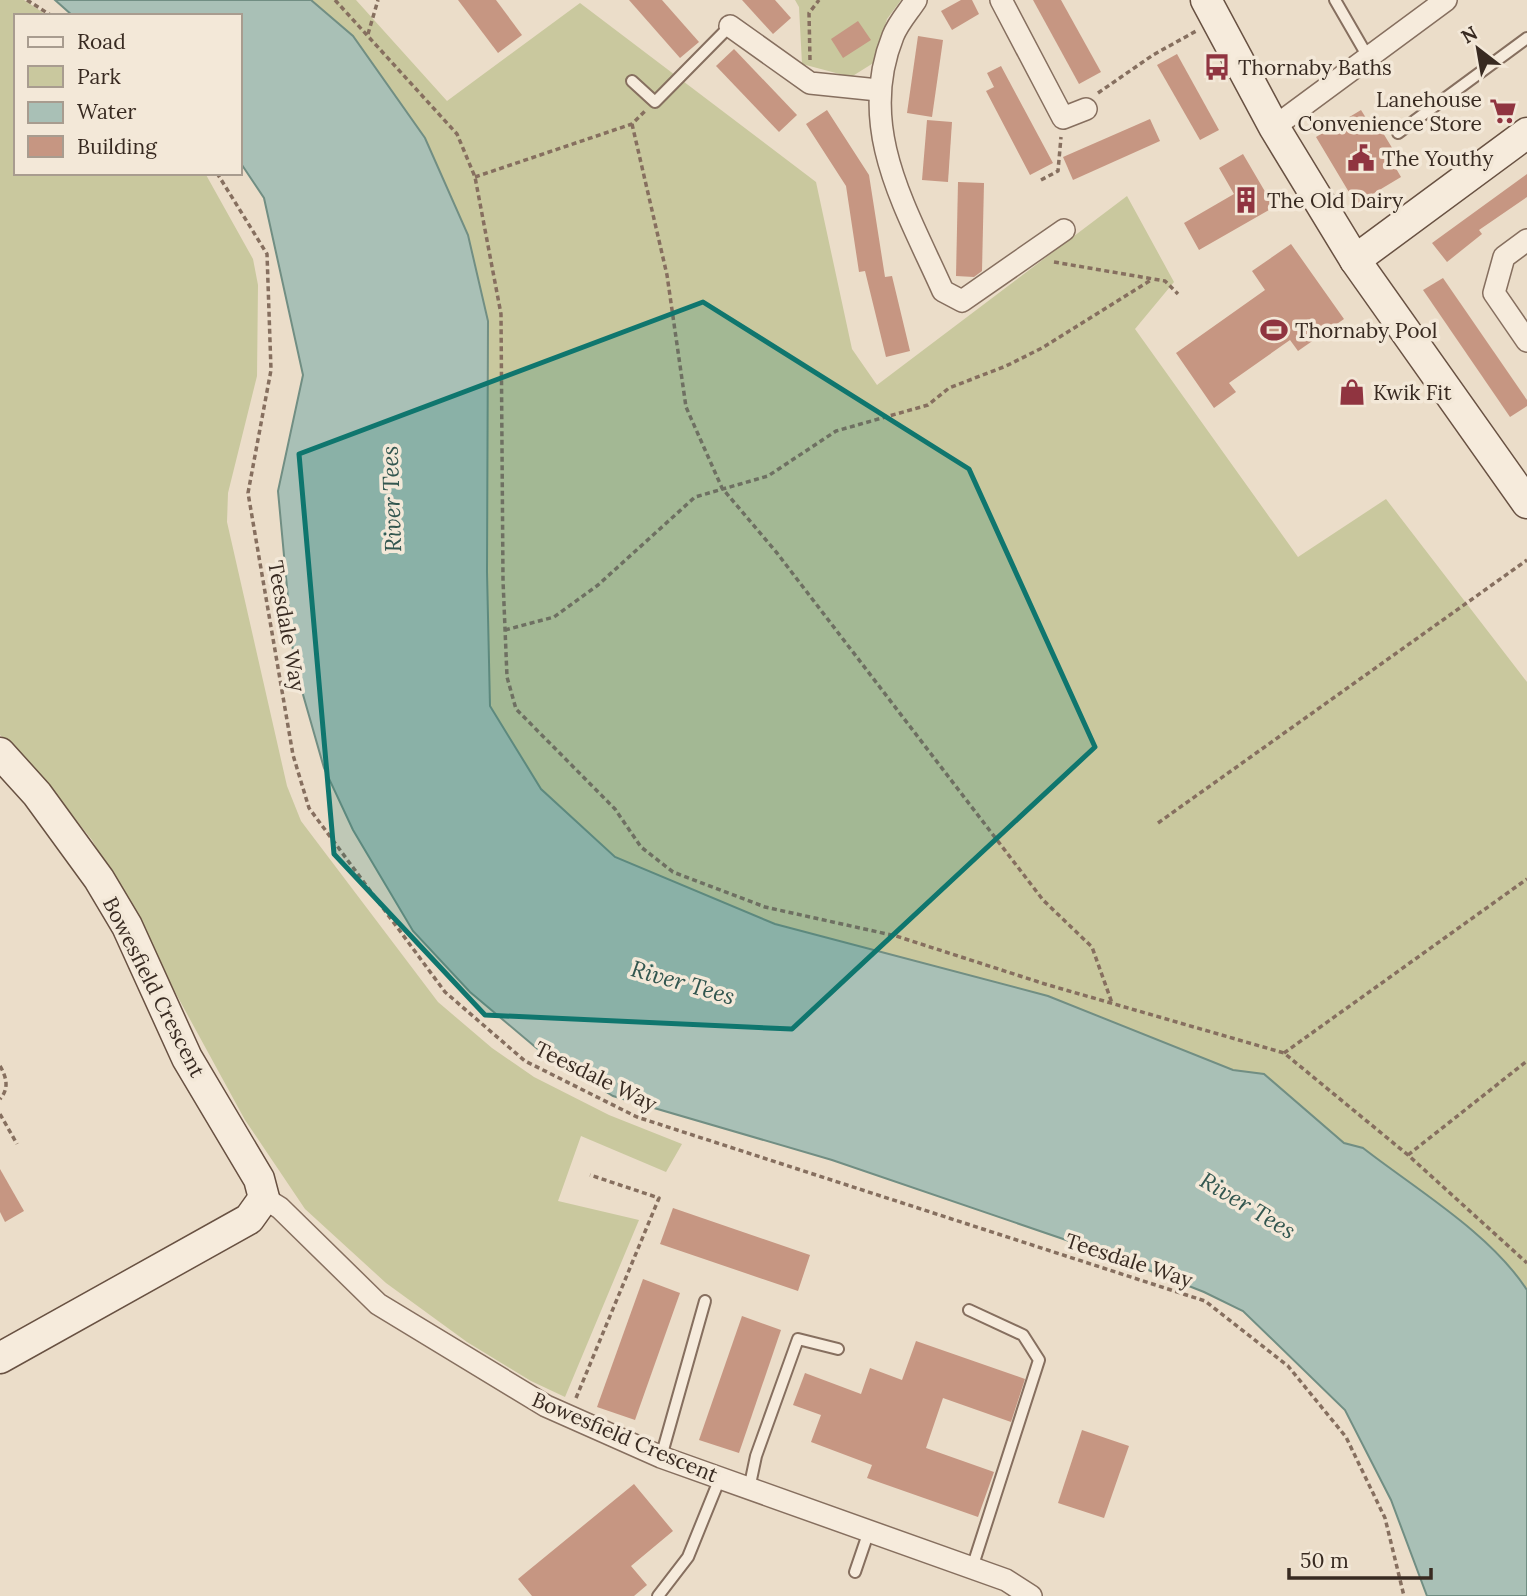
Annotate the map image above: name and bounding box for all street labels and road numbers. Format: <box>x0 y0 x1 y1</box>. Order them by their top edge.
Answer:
street label: Teesdale Way <box>262 558 312 694</box>
street label: Bowesfield Crescent <box>97 892 212 1083</box>
street label: Teesdale Way <box>530 1035 662 1117</box>
street label: Teesdale Way <box>1062 1227 1196 1293</box>
street label: Bowesfield Crescent <box>528 1386 723 1489</box>

